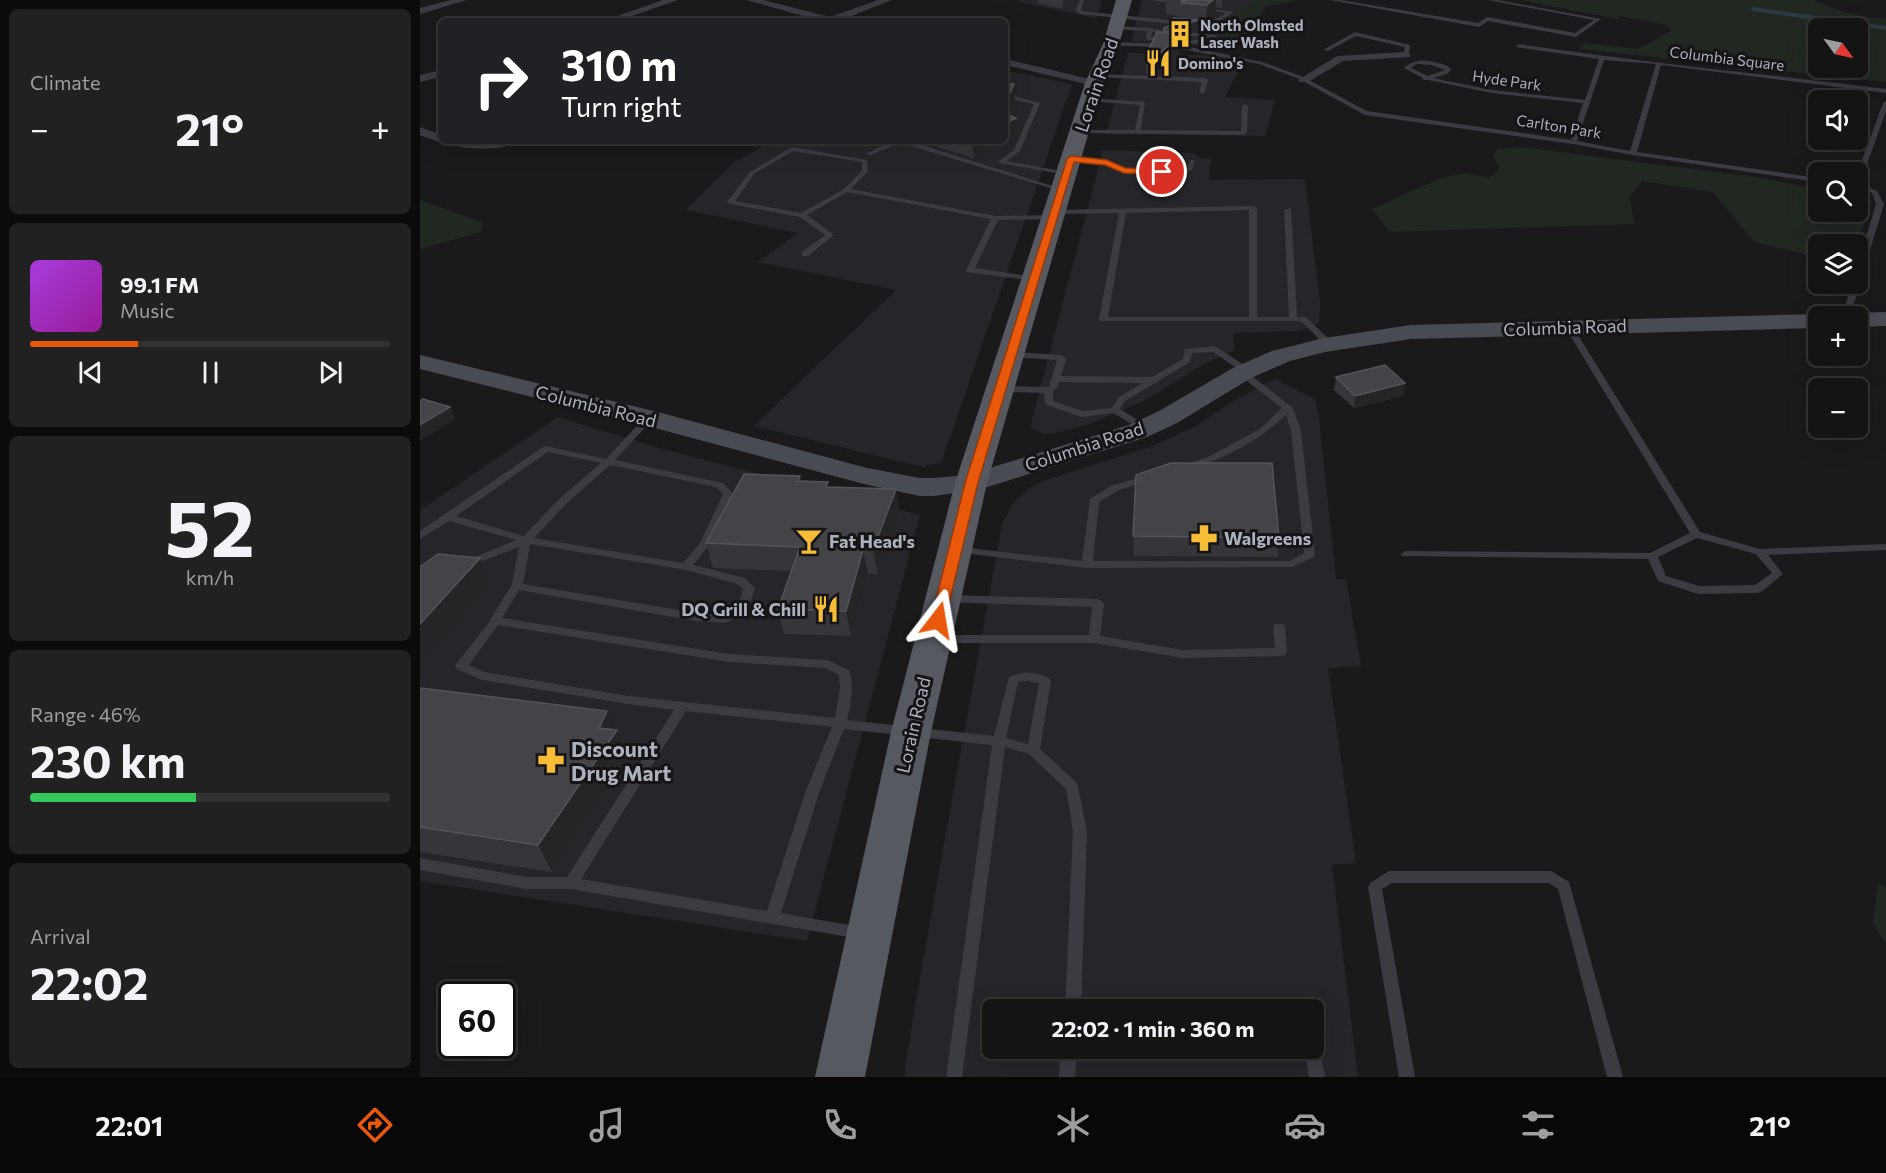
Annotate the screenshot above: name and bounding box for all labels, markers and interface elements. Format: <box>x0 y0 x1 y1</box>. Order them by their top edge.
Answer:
place label: North Olmsted Laser Wash <box>1200 16 1304 51</box>
north arrow <box>1808 18 1868 78</box>
map controls <box>1808 18 1868 438</box>
building icon: North Olmsted Laser Wash <box>1165 19 1195 49</box>
street label: Lorain Road <box>1070 35 1122 135</box>
text: 310 m <box>561 38 677 90</box>
icon: right <box>462 42 540 120</box>
street label: Columbia Square <box>1669 42 1785 74</box>
restaurant icon: Domino's <box>1143 48 1173 78</box>
place label: Domino's <box>1178 54 1243 72</box>
street label: Hyde Park <box>1471 66 1543 94</box>
text: Climate <box>30 70 100 94</box>
text: Turn right <box>561 90 681 123</box>
button: sound <box>1808 90 1868 150</box>
text: 21° <box>175 100 244 155</box>
text: − <box>30 107 49 148</box>
text: + <box>371 107 390 148</box>
street label: Carlton Park <box>1515 110 1603 142</box>
pin <box>1136 146 1187 197</box>
icon: arrive <box>1145 155 1178 188</box>
button: search <box>1808 162 1868 222</box>
button: layers <box>1808 234 1868 294</box>
text: 99.1 FM <box>120 271 199 298</box>
text: Music <box>120 298 174 322</box>
button: + <box>1808 306 1868 366</box>
street label: Columbia Road <box>1503 314 1627 340</box>
icon: previous <box>74 356 107 389</box>
icon: pause <box>194 356 227 389</box>
icon: next <box>314 356 347 389</box>
button: − <box>1808 378 1868 438</box>
street label: Columbia Road <box>533 380 659 432</box>
street label: Columbia Road <box>1022 416 1146 476</box>
text: 52 <box>165 478 255 573</box>
pharmacy icon: Walgreens <box>1189 523 1219 553</box>
bar icon: Fat Head's <box>794 526 824 556</box>
place label: Walgreens <box>1224 527 1311 549</box>
place label: Fat Head's <box>829 530 915 552</box>
text: km/h <box>186 565 234 589</box>
position arrow <box>906 588 970 652</box>
restaurant icon: DQ Grill & Chill <box>811 594 841 624</box>
place label: DQ Grill & Chill <box>681 598 806 620</box>
street label: Lorain Road <box>891 675 935 775</box>
text: Range · 46% <box>30 702 141 726</box>
text: 230 km <box>30 732 185 787</box>
place label: Discount Drug Mart <box>571 736 671 785</box>
pharmacy icon: Discount Drug Mart <box>536 745 566 775</box>
text: Arrival <box>30 924 91 948</box>
text: 22:02 <box>30 954 148 1009</box>
speed limit sign: 60 <box>438 981 516 1059</box>
text: 22:02 · 1 min · 360 m <box>1052 1015 1254 1042</box>
icon: directions <box>354 1104 396 1146</box>
icon: music <box>586 1104 628 1146</box>
icon: phone <box>819 1104 861 1146</box>
icon: climate <box>1052 1104 1094 1146</box>
icon: car <box>1284 1104 1326 1146</box>
icon: filters <box>1517 1104 1559 1146</box>
text: 22:01 <box>95 1109 163 1142</box>
text: 21° <box>1749 1109 1791 1142</box>

